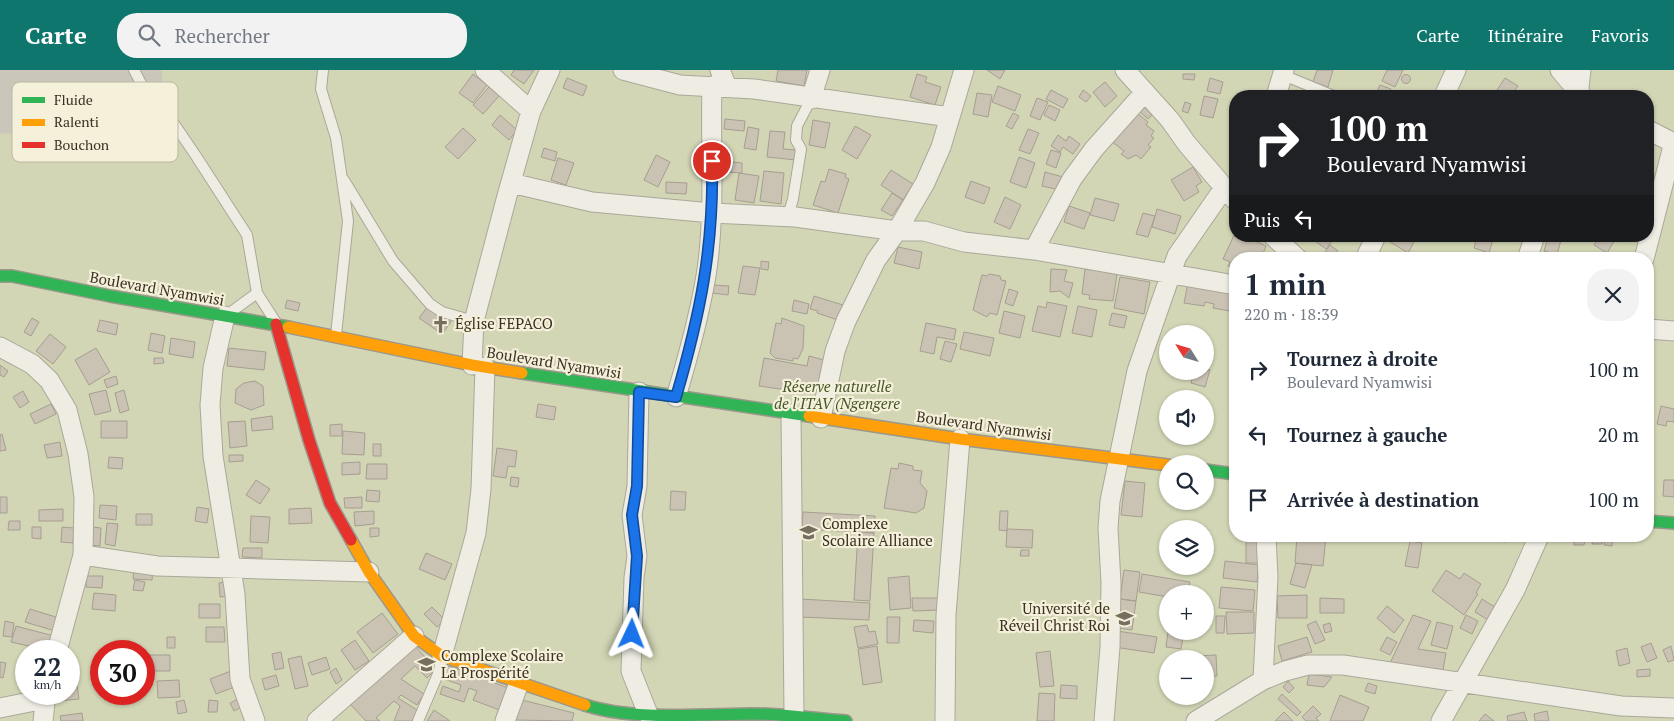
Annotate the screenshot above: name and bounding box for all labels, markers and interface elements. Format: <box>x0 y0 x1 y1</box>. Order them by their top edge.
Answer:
search box <box>117 13 467 58</box>
text: Carte <box>25 19 87 51</box>
icon: search <box>135 21 163 49</box>
text: Rechercher <box>175 23 270 48</box>
text: Carte <box>1416 23 1460 47</box>
text: Itinéraire <box>1488 23 1563 47</box>
text: Favoris <box>1591 23 1649 47</box>
legend <box>12 82 178 162</box>
text: Fluide <box>54 90 93 109</box>
text: 100 m <box>1327 105 1428 151</box>
icon: right <box>1244 110 1309 175</box>
text: Ralenti <box>54 112 99 131</box>
text: Bouchon <box>54 135 110 154</box>
pin <box>691 140 733 182</box>
icon: arrive <box>698 147 726 175</box>
text: Boulevard Nyamwisi <box>1327 149 1527 178</box>
icon: left <box>1290 205 1318 233</box>
text: Puis <box>1244 207 1280 232</box>
text: 1 min <box>1244 264 1326 304</box>
street label: Boulevard Nyamwisi <box>88 266 226 310</box>
button: close <box>1587 269 1639 321</box>
text: 220 m · 18:39 <box>1244 303 1338 325</box>
place label: Église FEPACO <box>455 313 553 333</box>
church icon: Église FEPACO <box>431 314 451 334</box>
north arrow <box>1159 325 1214 380</box>
map controls <box>1159 325 1214 705</box>
street label: Boulevard Nyamwisi <box>485 341 623 383</box>
text: Tournez à droite <box>1287 346 1438 371</box>
icon: right <box>1244 356 1272 384</box>
text: 100 m <box>1588 357 1639 382</box>
text: Boulevard Nyamwisi <box>1287 371 1432 393</box>
park label: Réserve naturelle de l'ITAV (Ngengere <box>774 376 900 413</box>
button: sound <box>1159 390 1214 445</box>
street label: Boulevard Nyamwisi <box>915 406 1053 444</box>
icon: left <box>1244 421 1272 449</box>
text: Tournez à gauche <box>1287 422 1448 447</box>
text: 20 m <box>1598 422 1639 447</box>
button: search <box>1159 455 1214 510</box>
icon: arrive <box>1244 486 1272 514</box>
text: Arrivée à destination <box>1287 487 1479 512</box>
text: 100 m <box>1588 487 1639 512</box>
place label: Complexe Scolaire Alliance <box>822 513 933 550</box>
button: layers <box>1159 520 1214 575</box>
school or university icon: Complexe Scolaire Alliance <box>798 523 818 543</box>
button: + <box>1159 585 1214 640</box>
place label: Université de Réveil Christ Roi <box>999 598 1110 635</box>
position arrow <box>605 607 657 659</box>
school or university icon: Université de Réveil Christ Roi <box>1114 608 1134 628</box>
speed limit sign: 30 <box>90 640 155 705</box>
place label: Complexe Scolaire La Prospérité <box>441 645 564 682</box>
text: 22 <box>33 650 62 683</box>
button: − <box>1159 650 1214 705</box>
school or university icon: Complexe Scolaire La Prospérité <box>417 655 437 675</box>
text: km/h <box>34 677 61 692</box>

